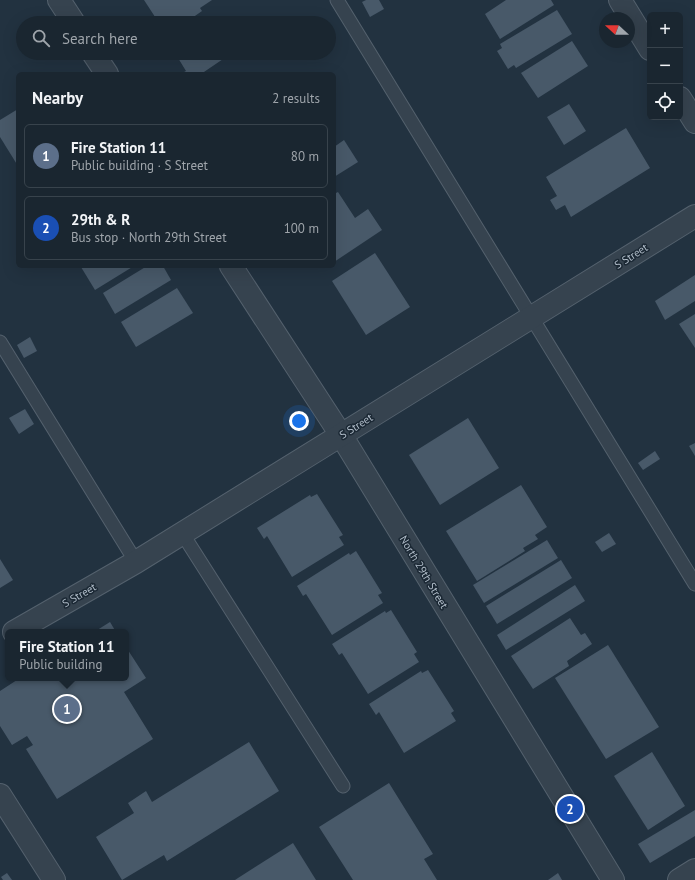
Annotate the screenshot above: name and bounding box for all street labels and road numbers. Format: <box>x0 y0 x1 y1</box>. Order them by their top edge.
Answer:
street label: S Street <box>612 240 651 272</box>
street label: S Street <box>337 410 376 442</box>
street label: North 29th Street <box>397 533 451 611</box>
street label: S Street <box>60 580 99 610</box>

